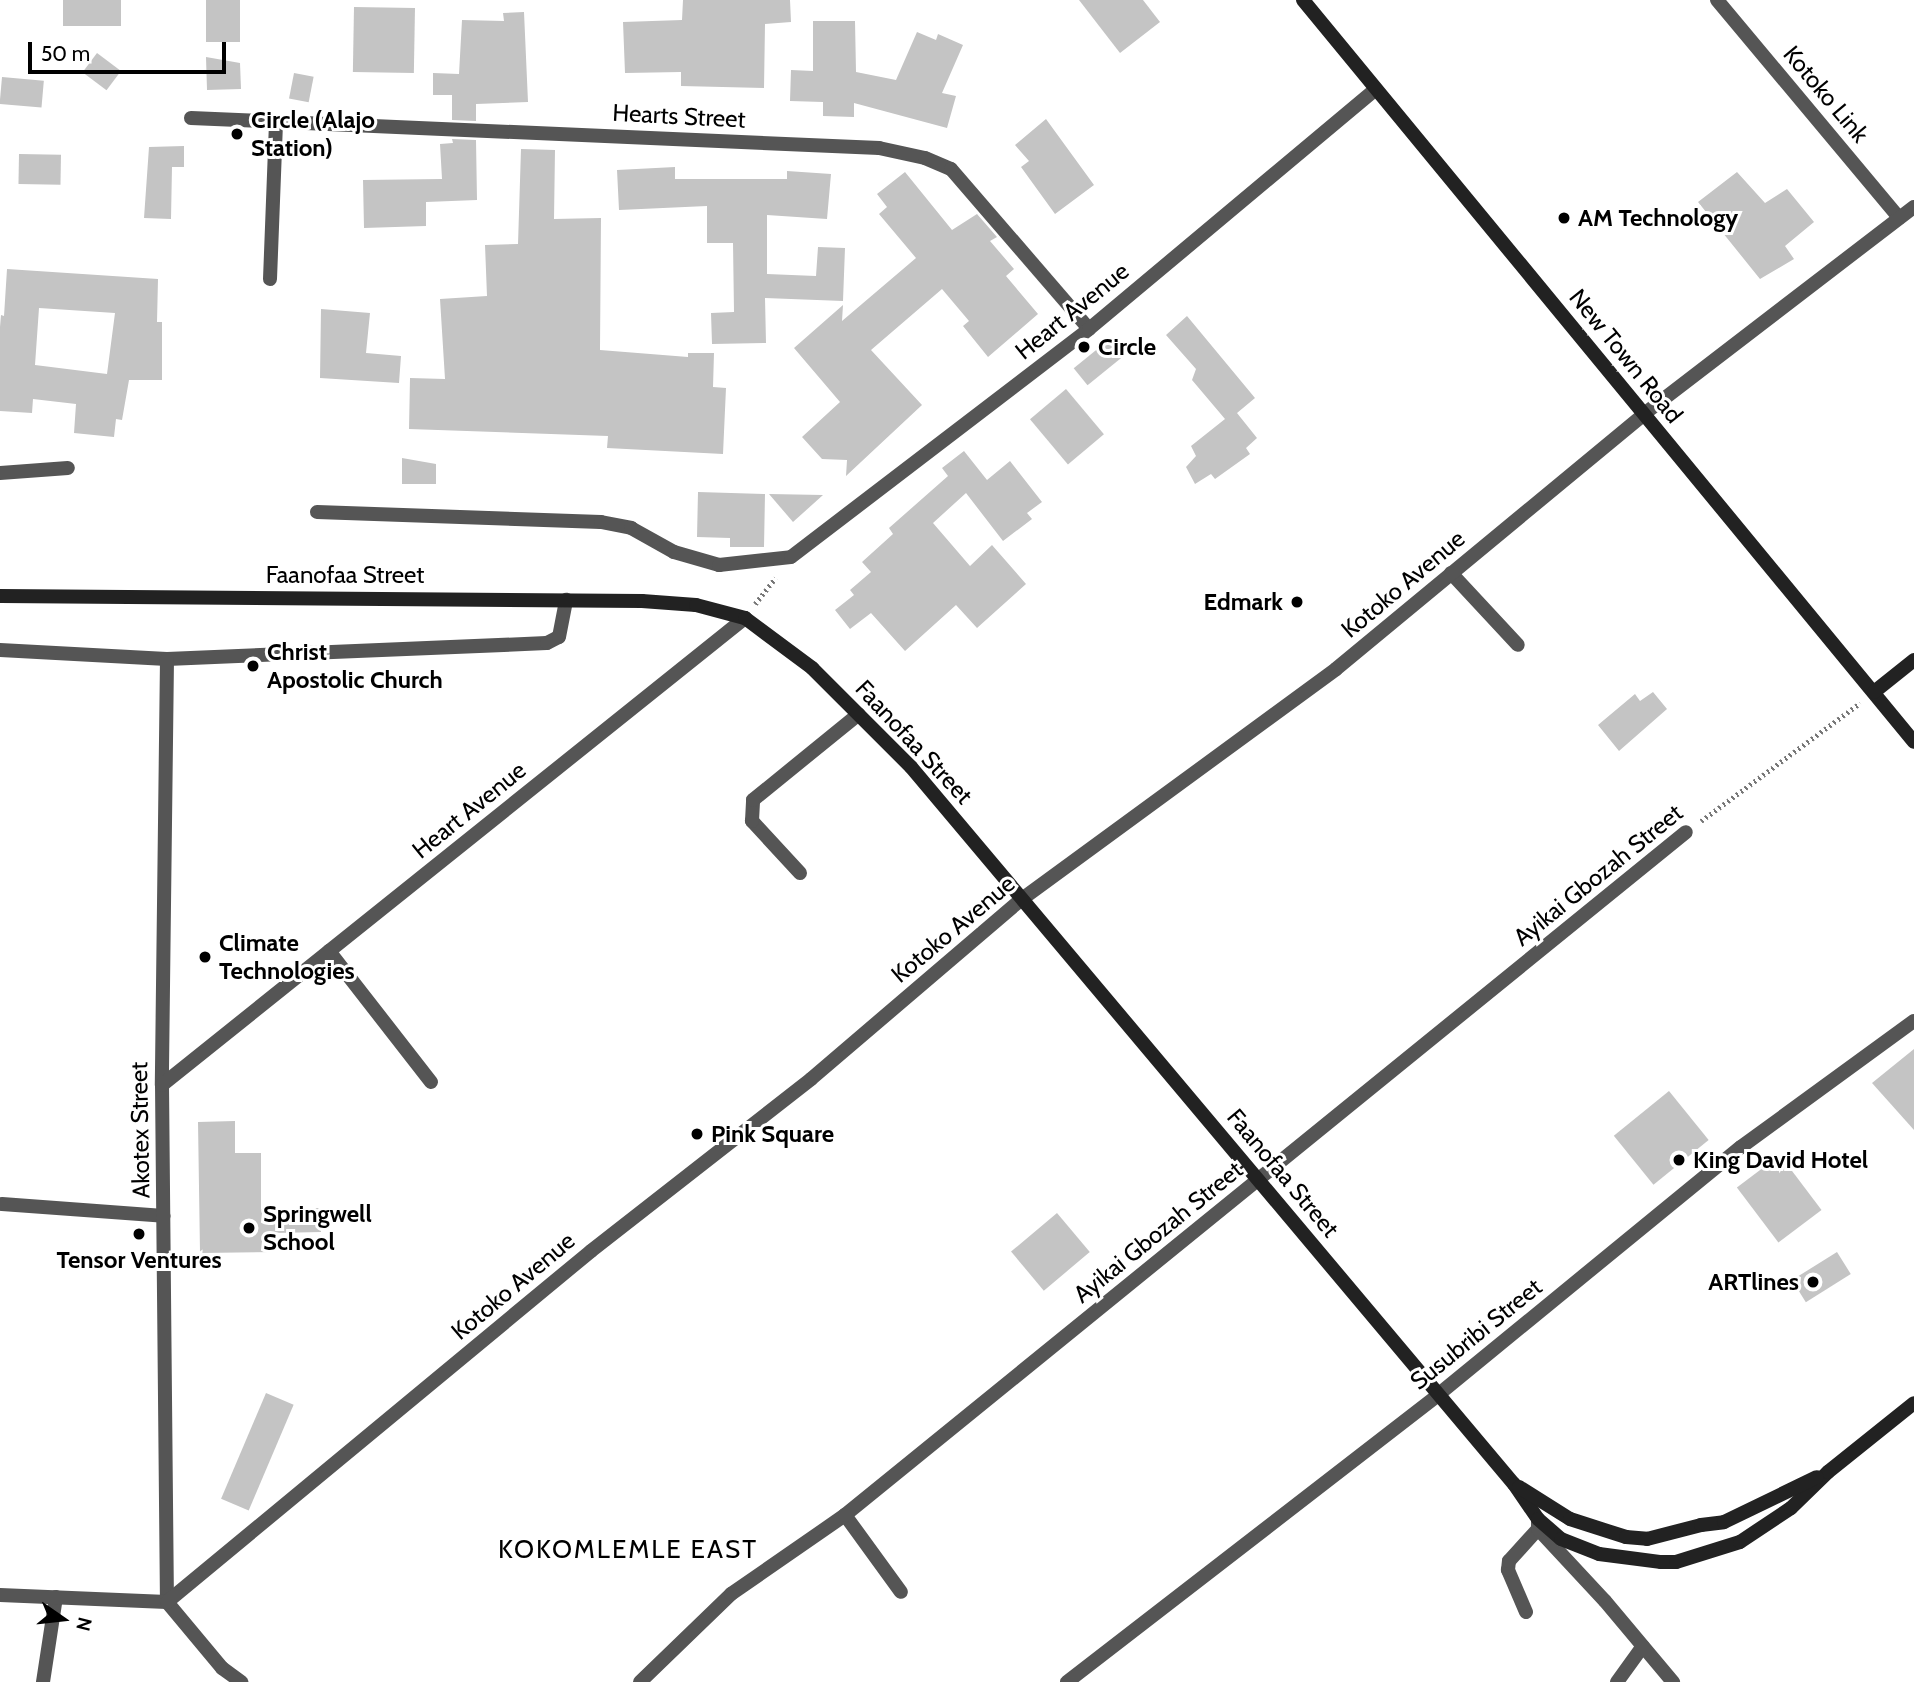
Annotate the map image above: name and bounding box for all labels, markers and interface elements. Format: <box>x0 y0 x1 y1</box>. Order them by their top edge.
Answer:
scale bar <box>32 28 229 72</box>
street label: Kotoko Link <box>1777 40 1875 148</box>
text: 50 m <box>41 41 90 66</box>
street label: Hearts Street <box>612 98 746 134</box>
place label: Circle (Alajo Station) <box>251 106 375 162</box>
marker: Circle (Alajo Station) <box>229 126 245 142</box>
place label: AM Technology <box>1578 204 1738 232</box>
marker: AM Technology <box>1556 210 1572 226</box>
street label: Heart Avenue <box>1009 257 1135 365</box>
street label: New Town Road <box>1563 283 1689 429</box>
place label: Circle <box>1098 333 1156 361</box>
marker: Circle <box>1076 339 1092 355</box>
street label: Kotoko Avenue <box>1336 524 1470 644</box>
street label: Faanofaa Street <box>266 561 424 589</box>
place label: Edmark <box>1204 588 1283 616</box>
marker: Edmark <box>1289 594 1305 610</box>
place label: Christ Apostolic Church <box>267 638 443 694</box>
marker: Christ Apostolic Church <box>245 658 261 674</box>
street label: Faanofaa Street <box>849 674 979 810</box>
street label: Heart Avenue <box>406 756 532 864</box>
street label: Ayikai Gbozah Street <box>1508 798 1688 952</box>
street label: Kotoko Avenue <box>886 869 1020 989</box>
place label: Climate Technologies <box>219 929 355 985</box>
marker: Climate Technologies <box>197 949 213 965</box>
street label: Akotex Street <box>124 1061 156 1199</box>
street label: Faanofaa Street <box>1221 1103 1345 1243</box>
place label: Pink Square <box>711 1120 834 1148</box>
marker: Pink Square <box>689 1126 705 1142</box>
place label: King David Hotel <box>1693 1146 1868 1174</box>
marker: King David Hotel <box>1671 1152 1687 1168</box>
street label: Ayikai Gbozah Street <box>1068 1155 1248 1309</box>
place label: Springwell School <box>263 1200 372 1256</box>
marker: Springwell School <box>241 1220 257 1236</box>
marker: Tensor Ventures <box>131 1226 147 1242</box>
street label: Kotoko Avenue <box>446 1226 580 1346</box>
place label: Tensor Ventures <box>56 1246 222 1274</box>
place label: ARTlines <box>1708 1268 1799 1296</box>
street label: Susubribi Street <box>1405 1272 1547 1396</box>
marker: ARTlines <box>1805 1274 1821 1290</box>
district label: KOKOMLEMLE EAST <box>500 1534 756 1566</box>
north arrow <box>28 1584 98 1654</box>
text: N <box>71 1615 97 1634</box>

